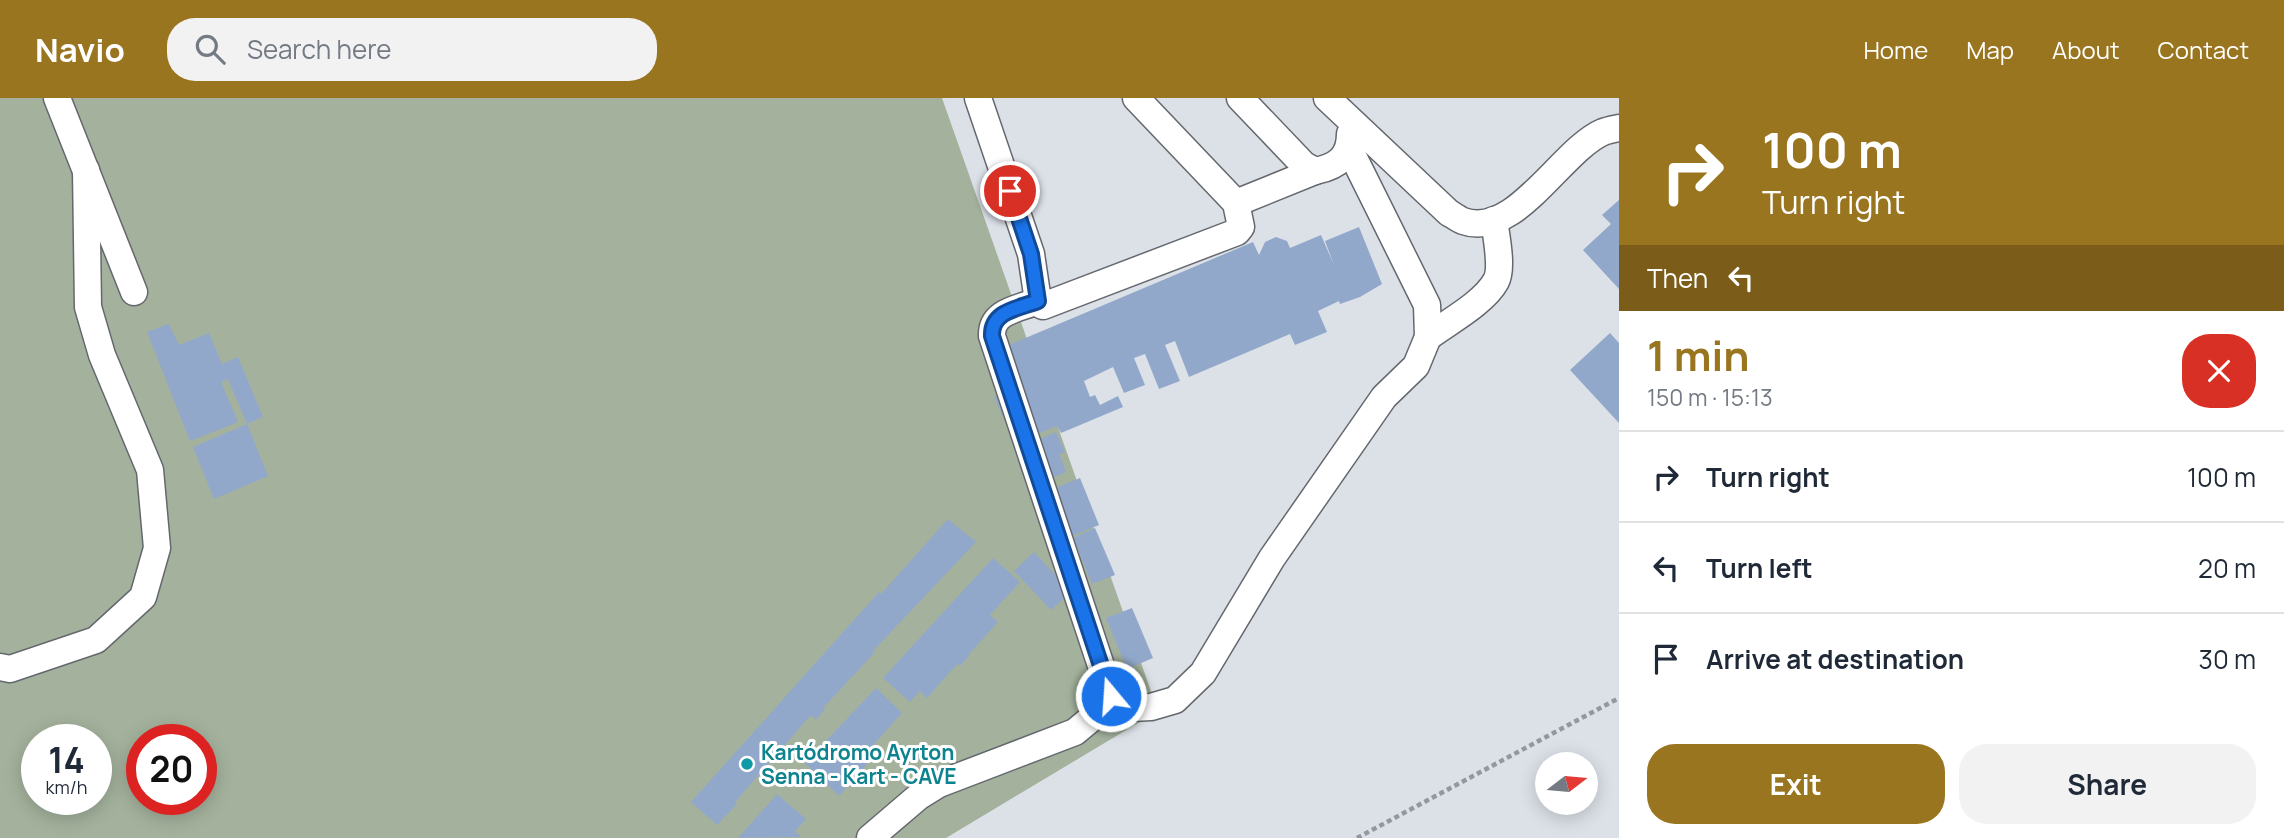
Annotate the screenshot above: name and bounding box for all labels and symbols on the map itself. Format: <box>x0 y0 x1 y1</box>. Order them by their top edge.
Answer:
pin <box>980 161 1040 221</box>
position arrow <box>1074 659 1148 733</box>
speed limit sign: 20 <box>126 724 217 815</box>
place label: Kartódromo Ayrton Senna - Kart - CAVE <box>761 738 957 790</box>
north arrow <box>1535 752 1598 816</box>
marker: Kartódromo Ayrton Senna - Kart - CAVE <box>739 756 755 772</box>

